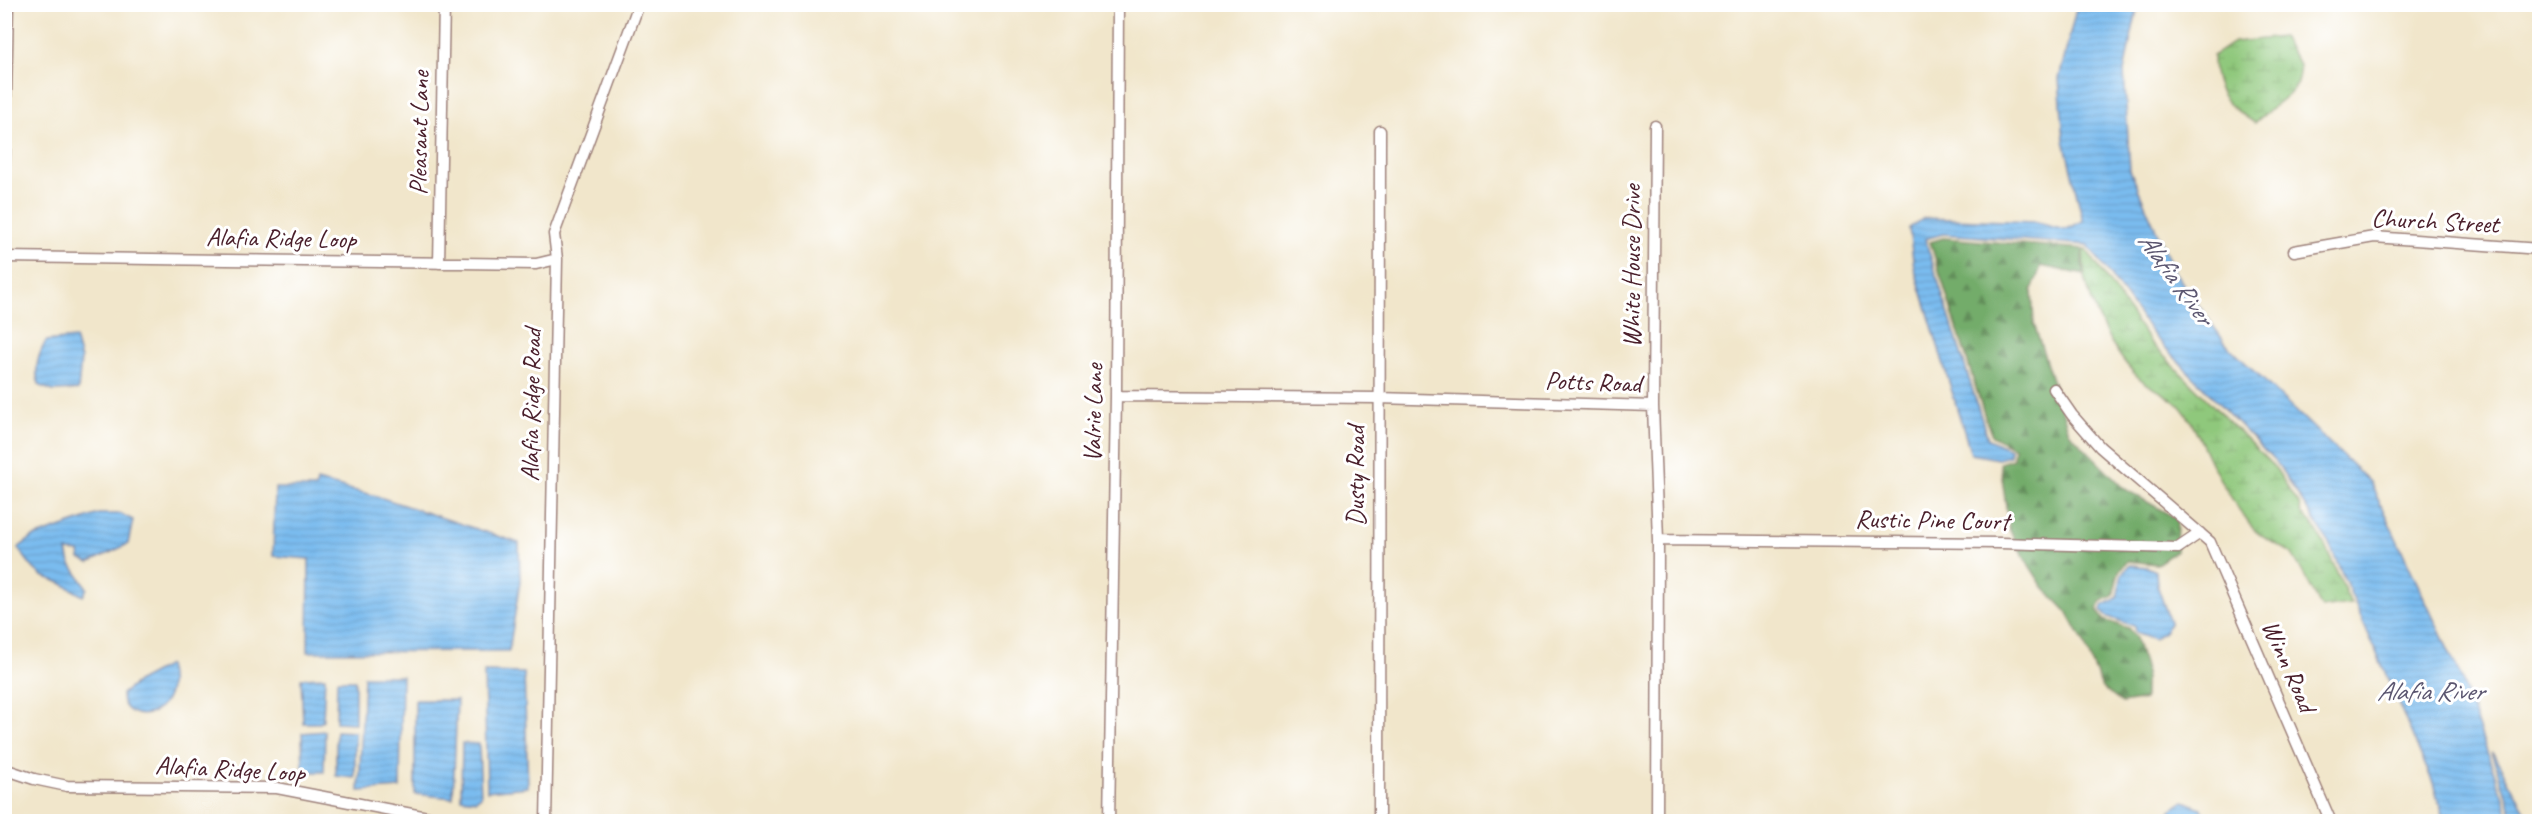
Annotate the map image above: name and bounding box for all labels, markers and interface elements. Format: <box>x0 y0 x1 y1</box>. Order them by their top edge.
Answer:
street label: Pleasant Lane <box>401 69 437 195</box>
street label: White House Drive <box>1615 182 1648 348</box>
street label: Church Street <box>2370 201 2502 241</box>
street label: Alafia Ridge Loop <box>206 220 358 256</box>
water label: Alafia River <box>2131 225 2224 335</box>
street label: Alafia Ridge Road <box>513 324 549 482</box>
street label: Valrie Lane <box>1076 362 1110 463</box>
street label: Potts Road <box>1545 364 1645 400</box>
street label: Dusty Road <box>1339 422 1372 526</box>
street label: Rustic Pine Court <box>1855 502 2013 538</box>
street label: Winn Road <box>2254 615 2325 720</box>
water label: Alafia River <box>2377 674 2488 708</box>
street label: Alafia Ridge Loop <box>154 749 308 790</box>

